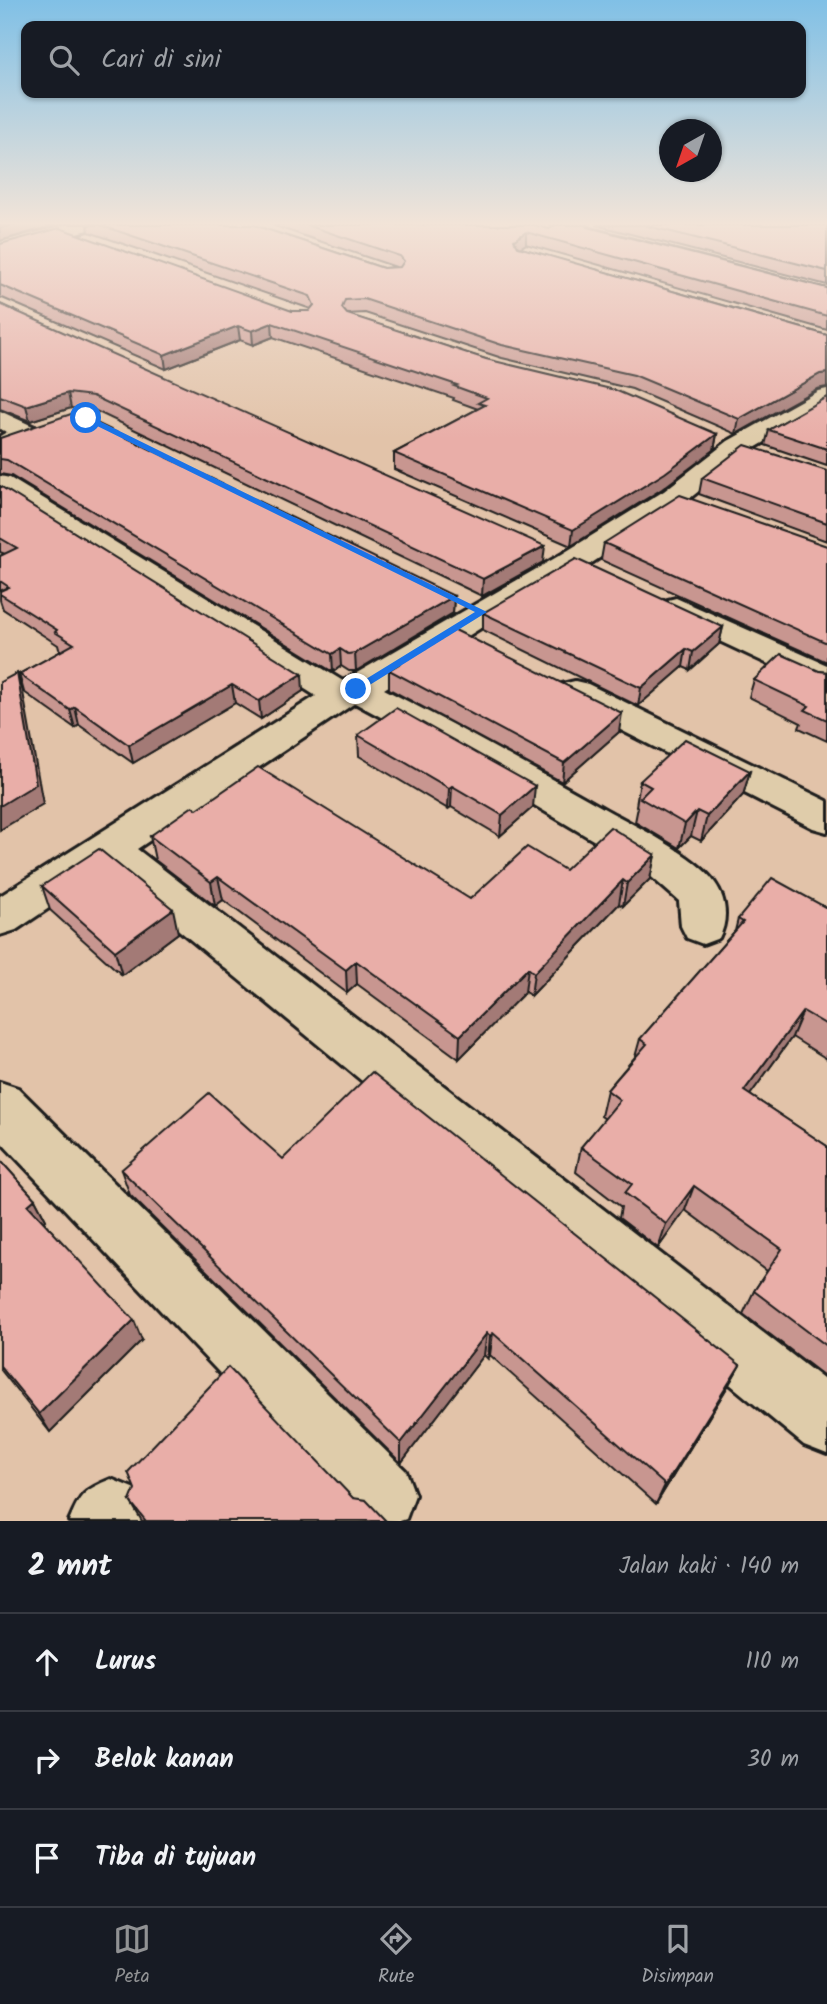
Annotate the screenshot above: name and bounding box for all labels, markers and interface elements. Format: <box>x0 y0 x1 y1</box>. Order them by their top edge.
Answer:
search box <box>21 21 806 98</box>
text: Cari di sini <box>101 39 221 81</box>
icon: search <box>45 41 83 79</box>
north arrow <box>659 119 722 182</box>
route start <box>70 402 101 433</box>
route end <box>340 673 371 704</box>
text: 2 mnt <box>28 1543 112 1591</box>
text: Jalan kaki · 140 m <box>619 1549 799 1585</box>
text: Lurus <box>95 1641 156 1683</box>
icon: ahead <box>28 1643 66 1681</box>
text: 110 m <box>746 1644 799 1680</box>
text: Belok kanan <box>95 1739 234 1781</box>
icon: right <box>28 1741 66 1779</box>
text: 30 m <box>747 1742 799 1778</box>
text: Tiba di tujuan <box>95 1837 256 1879</box>
icon: arrive <box>28 1839 66 1877</box>
tab: Peta <box>113 1920 151 1992</box>
tab: Rute <box>377 1920 415 1992</box>
tab: Disimpan <box>641 1920 714 1992</box>

